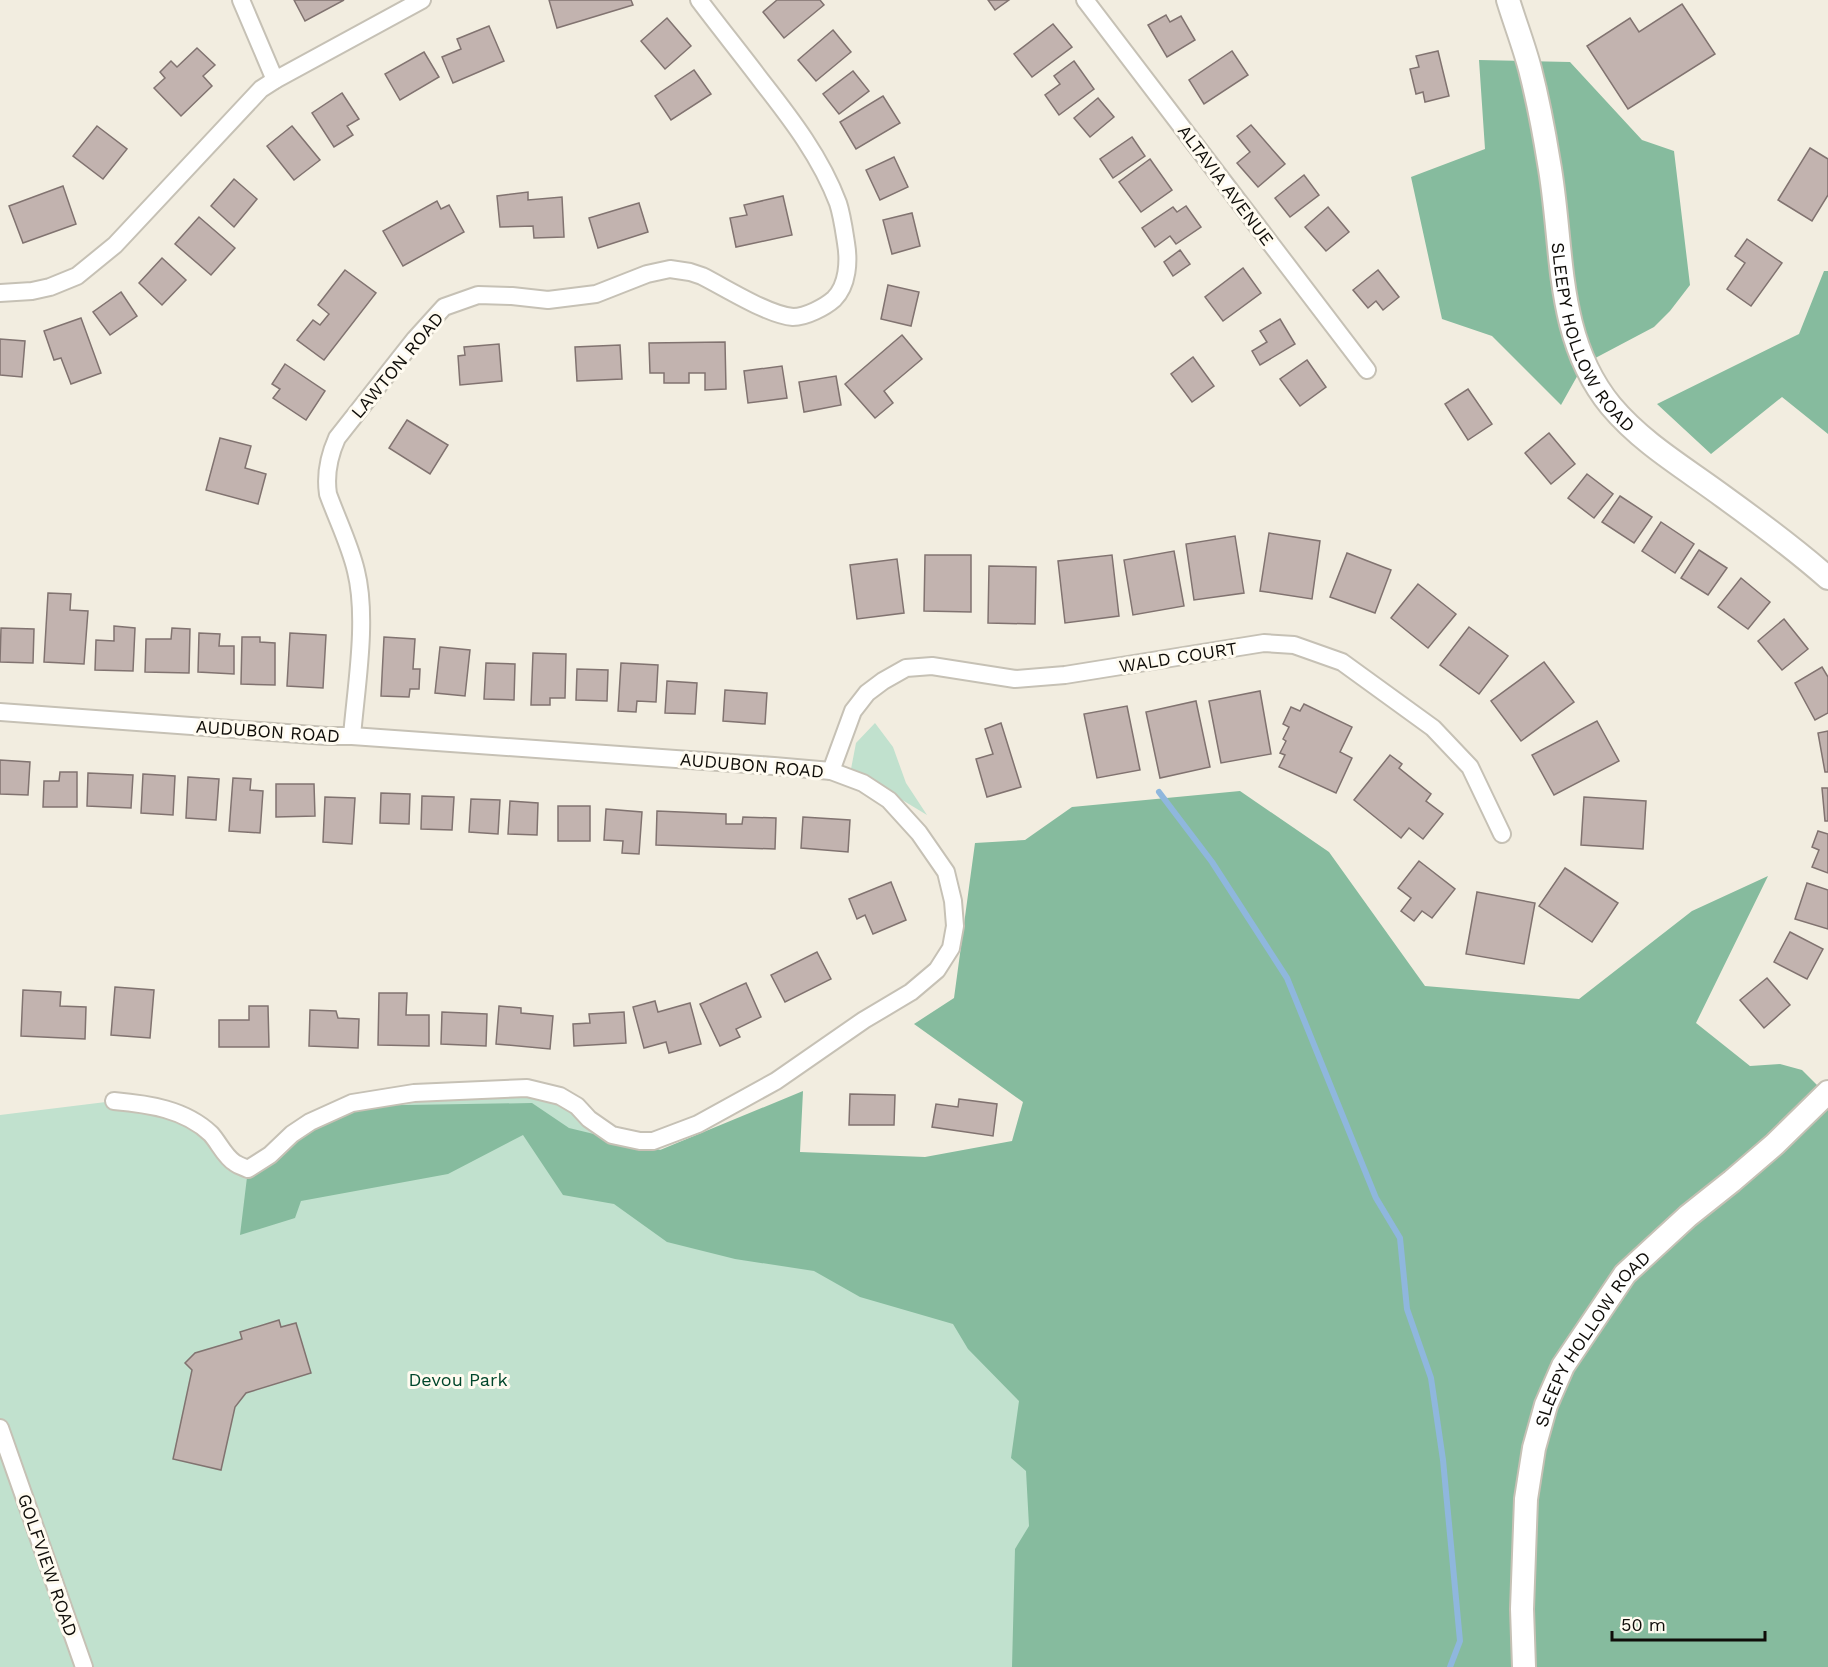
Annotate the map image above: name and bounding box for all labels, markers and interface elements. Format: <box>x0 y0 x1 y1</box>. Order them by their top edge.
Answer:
street label: ALTAVIA AVENUE <box>1174 121 1278 249</box>
street label: SLEEPY HOLLOW ROAD <box>1548 241 1640 436</box>
street label: LAWTON ROAD <box>346 308 448 422</box>
street label: WALD COURT <box>1117 637 1239 677</box>
street label: AUDUBON ROAD <box>195 715 341 747</box>
street label: AUDUBON ROAD <box>679 748 825 782</box>
street label: SLEEPY HOLLOW ROAD <box>1530 1246 1654 1429</box>
park label: Devou Park <box>408 1369 508 1390</box>
street label: GOLFVIEW ROAD <box>14 1491 82 1639</box>
scale bar <box>1612 1604 1765 1642</box>
text: 50 m <box>1621 1614 1666 1635</box>

